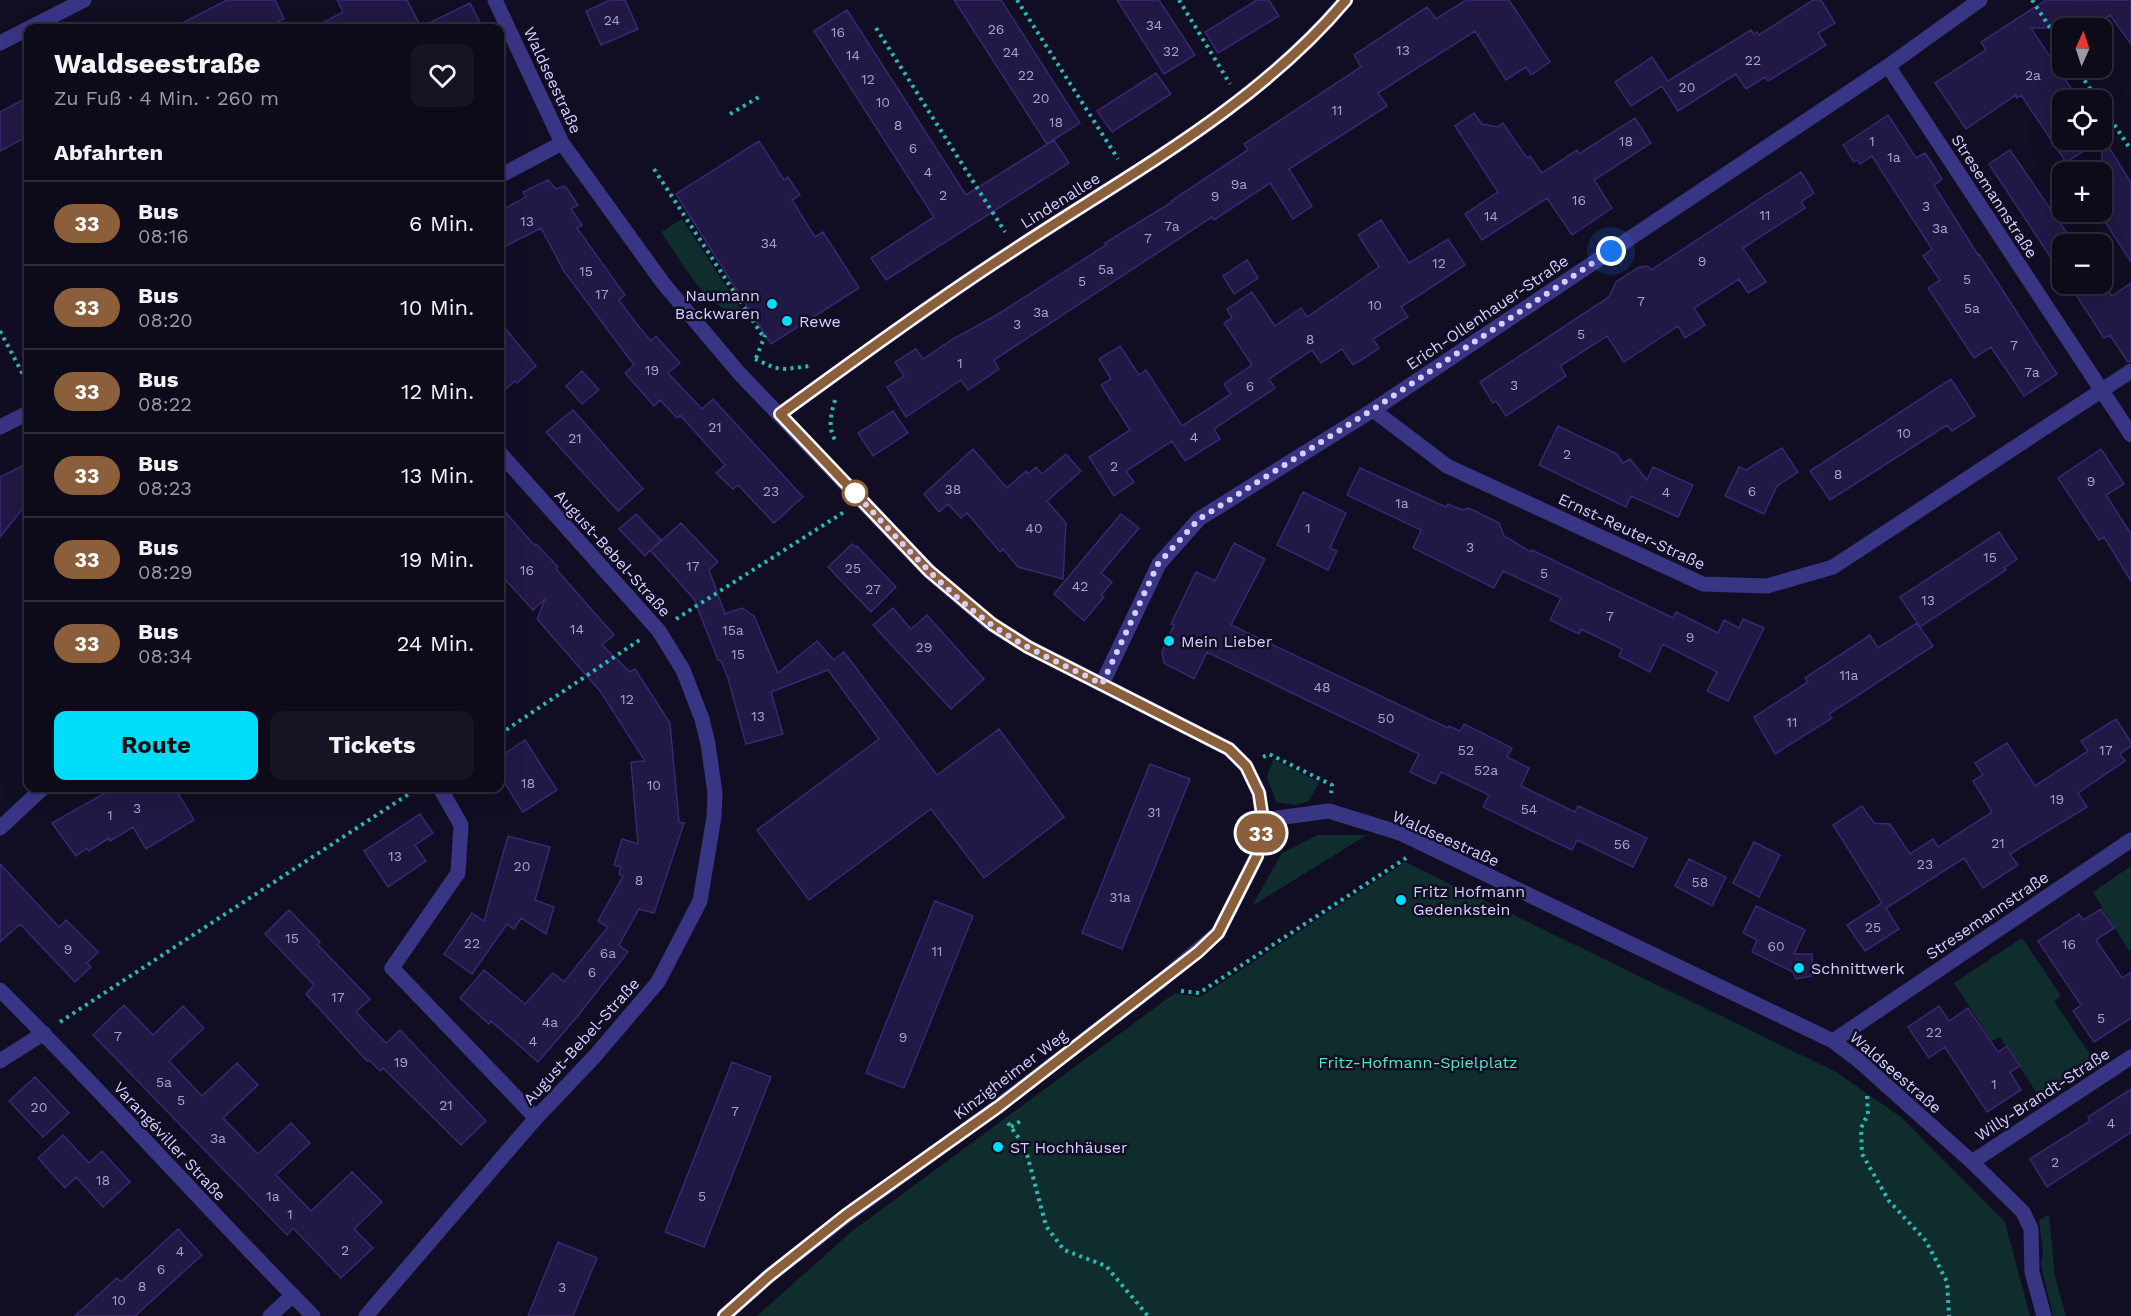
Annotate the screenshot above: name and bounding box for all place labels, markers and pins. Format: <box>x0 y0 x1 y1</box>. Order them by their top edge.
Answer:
place label: Naumann Backwaren <box>675 286 760 323</box>
marker: Naumann Backwaren <box>765 297 779 311</box>
place label: Rewe <box>799 312 841 331</box>
marker: Rewe <box>780 314 794 328</box>
unlabelled marker <box>842 480 868 506</box>
place label: Mein Lieber <box>1181 632 1273 651</box>
marker: Mein Lieber <box>1162 634 1176 648</box>
place label: Fritz Hofmann Gedenkstein <box>1413 882 1525 919</box>
marker: Fritz Hofmann Gedenkstein <box>1394 893 1408 907</box>
place label: Schnittwerk <box>1811 959 1905 978</box>
marker: Schnittwerk <box>1792 961 1806 975</box>
place label: ST Hochhäuser <box>1010 1138 1128 1157</box>
marker: ST Hochhäuser <box>991 1140 1005 1154</box>

